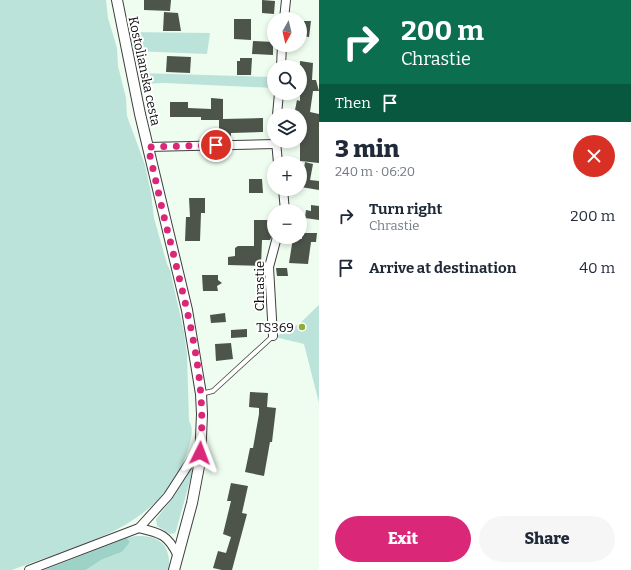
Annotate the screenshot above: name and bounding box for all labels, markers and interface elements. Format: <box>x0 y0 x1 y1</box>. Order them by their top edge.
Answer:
north arrow <box>267 12 307 52</box>
map controls <box>267 12 307 244</box>
text: 200 m <box>401 14 484 47</box>
street label: Kostolianska cesta <box>126 15 163 127</box>
icon: right <box>335 16 387 68</box>
text: Chrastie <box>401 48 471 70</box>
button: search <box>267 60 307 100</box>
icon: arrive <box>379 92 401 114</box>
text: Then <box>335 94 371 112</box>
button: layers <box>267 108 307 148</box>
pin <box>199 128 233 162</box>
icon: arrive <box>205 134 227 156</box>
text: 3 min <box>335 135 399 163</box>
button: close <box>573 135 615 177</box>
button: + <box>267 156 307 196</box>
text: 240 m · 06:20 <box>335 164 415 179</box>
text: Turn right <box>369 200 442 218</box>
button: − <box>267 204 307 244</box>
icon: right <box>335 205 357 227</box>
text: 200 m <box>570 207 615 225</box>
text: Chrastie <box>369 218 419 233</box>
icon: arrive <box>335 257 357 279</box>
text: Arrive at destination <box>369 259 516 277</box>
text: 40 m <box>579 259 615 277</box>
street label: Chrastie <box>252 261 267 311</box>
place label: TS369 <box>256 320 294 335</box>
marker: TS369 <box>297 322 307 332</box>
position arrow <box>179 432 221 474</box>
button: Exit <box>335 516 471 562</box>
button: Share <box>479 516 615 562</box>

